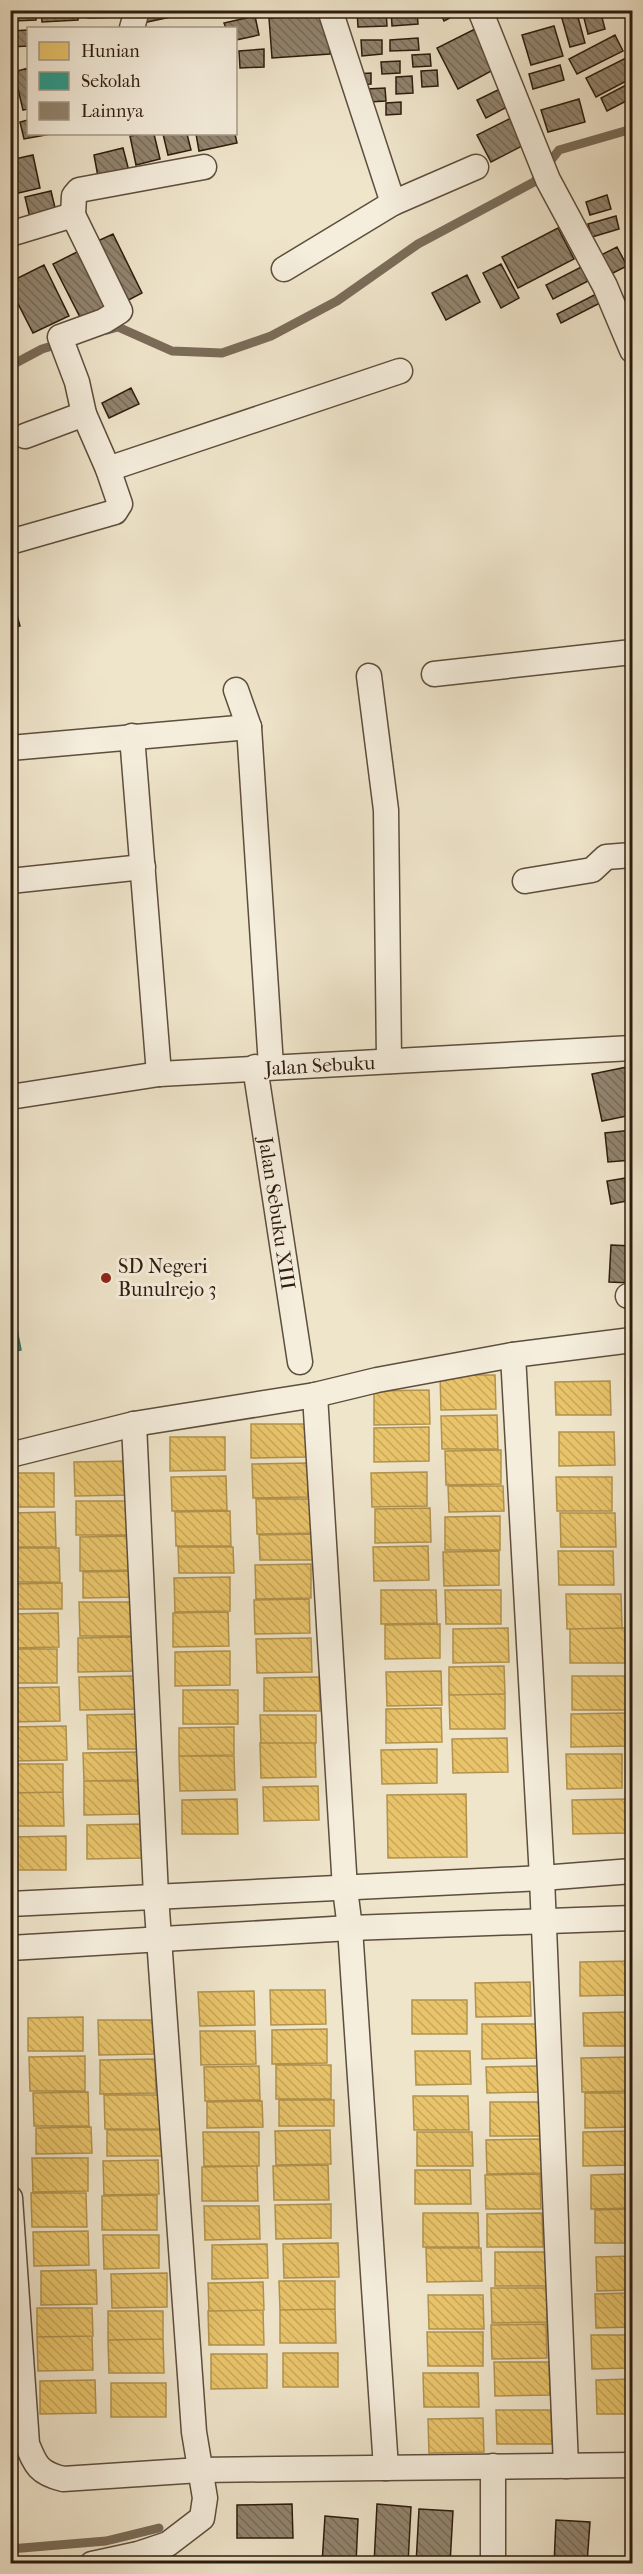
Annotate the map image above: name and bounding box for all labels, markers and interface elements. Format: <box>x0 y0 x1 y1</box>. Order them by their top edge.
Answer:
legend <box>27 27 237 135</box>
text: Hunian <box>81 41 140 62</box>
text: Sekolah <box>81 71 141 92</box>
text: Lainnya <box>81 101 144 122</box>
street label: Jalan Sebuku <box>262 1051 377 1080</box>
street label: Jalan Sebuku XIII <box>254 1133 300 1291</box>
place label: SD Negeri Bunulrejo 3 <box>118 1255 217 1301</box>
marker: SD Negeri Bunulrejo 3 <box>99 1271 113 1285</box>

